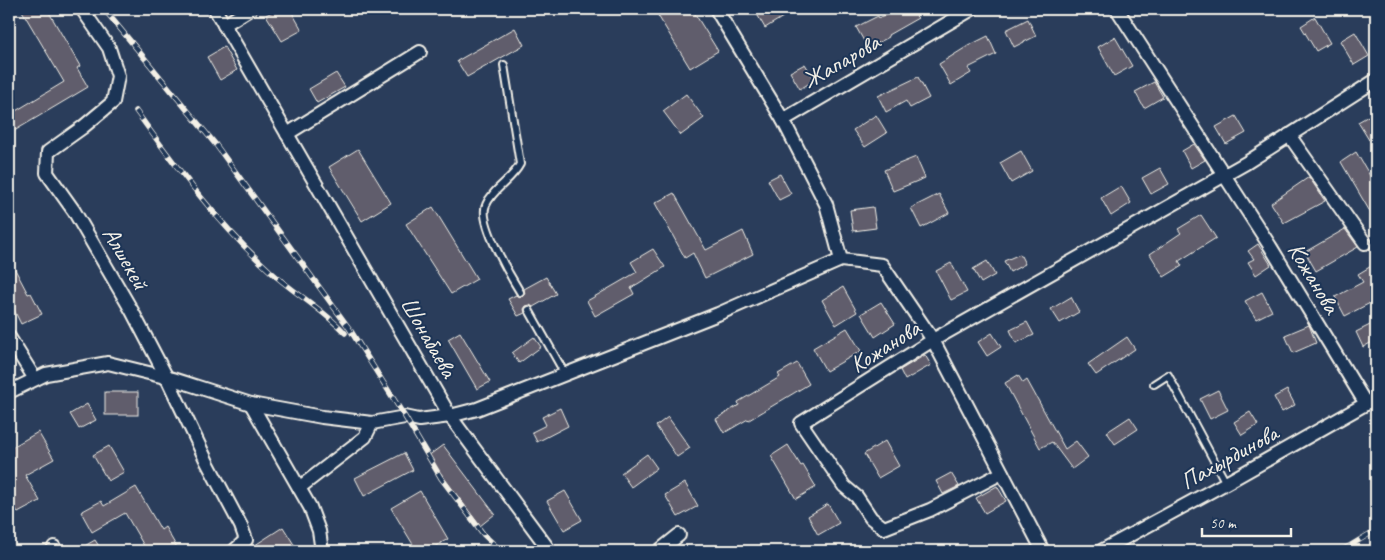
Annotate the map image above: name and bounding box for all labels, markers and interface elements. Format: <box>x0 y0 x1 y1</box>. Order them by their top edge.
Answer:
street label: Жапарова <box>797 26 886 95</box>
street label: Алшекей <box>96 221 157 297</box>
street label: Кожанова <box>1281 237 1348 320</box>
street label: Шонабаева <box>394 291 465 384</box>
street label: Кожанова <box>844 312 927 379</box>
street label: Пахырдинова <box>1175 417 1285 496</box>
scale bar <box>1202 505 1291 537</box>
text: 50 m <box>1210 514 1237 533</box>

